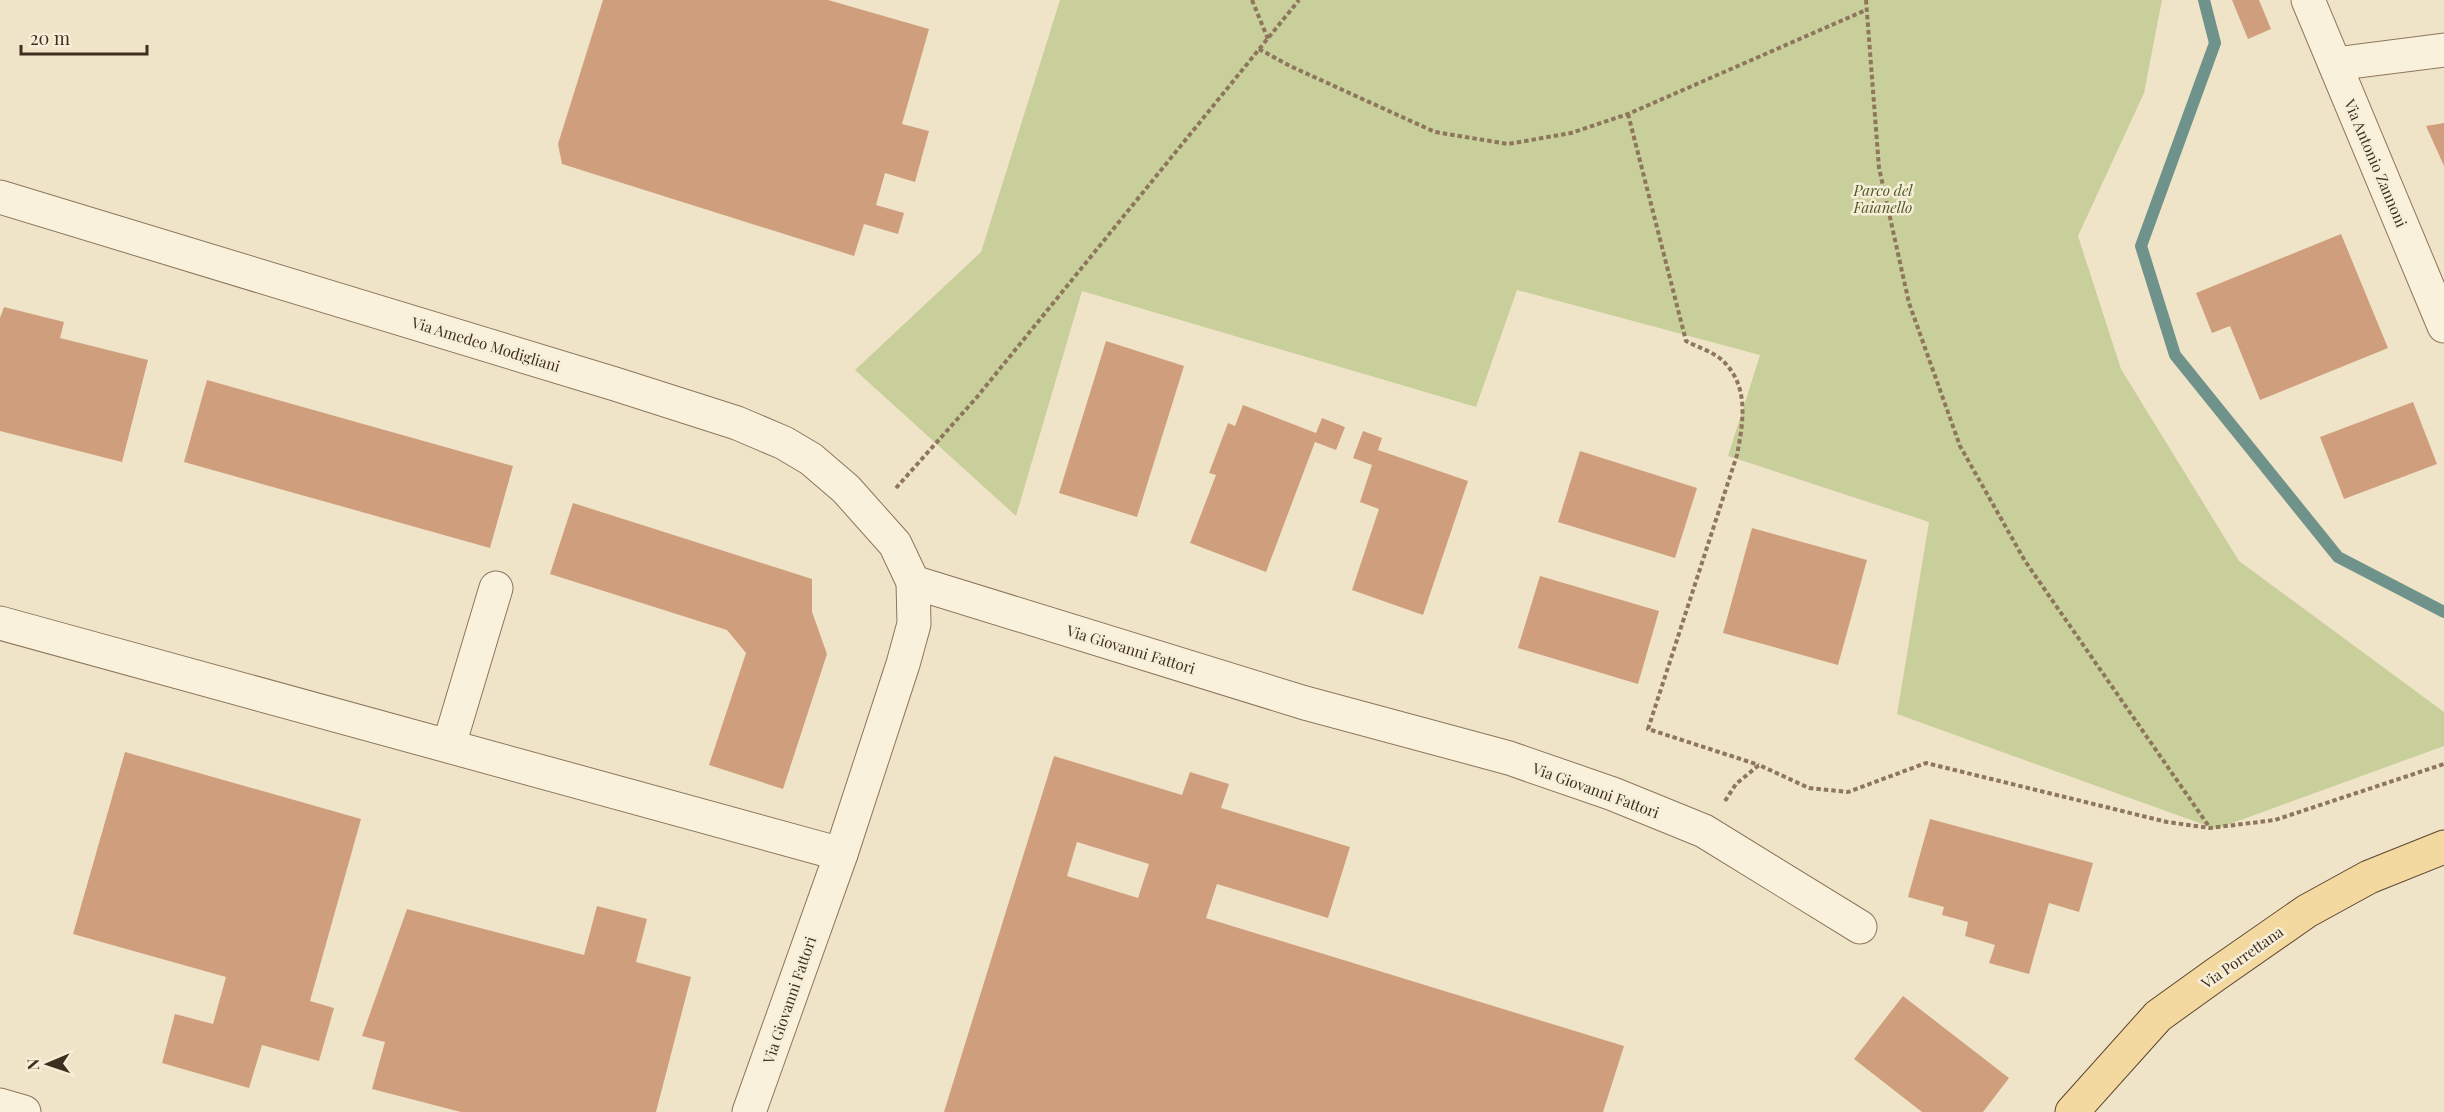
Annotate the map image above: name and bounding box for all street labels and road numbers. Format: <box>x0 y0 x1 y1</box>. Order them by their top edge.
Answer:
street label: Via Antonio Zannoni <box>2340 95 2412 231</box>
street label: Via Amedeo Modigliani <box>408 312 563 376</box>
street label: Via Giovanni Fattori <box>1063 620 1198 678</box>
street label: Via Giovanni Fattori <box>1529 757 1663 822</box>
street label: Via Porrettana <box>2196 921 2287 993</box>
street label: Via Giovanni Fattori <box>758 933 820 1067</box>

